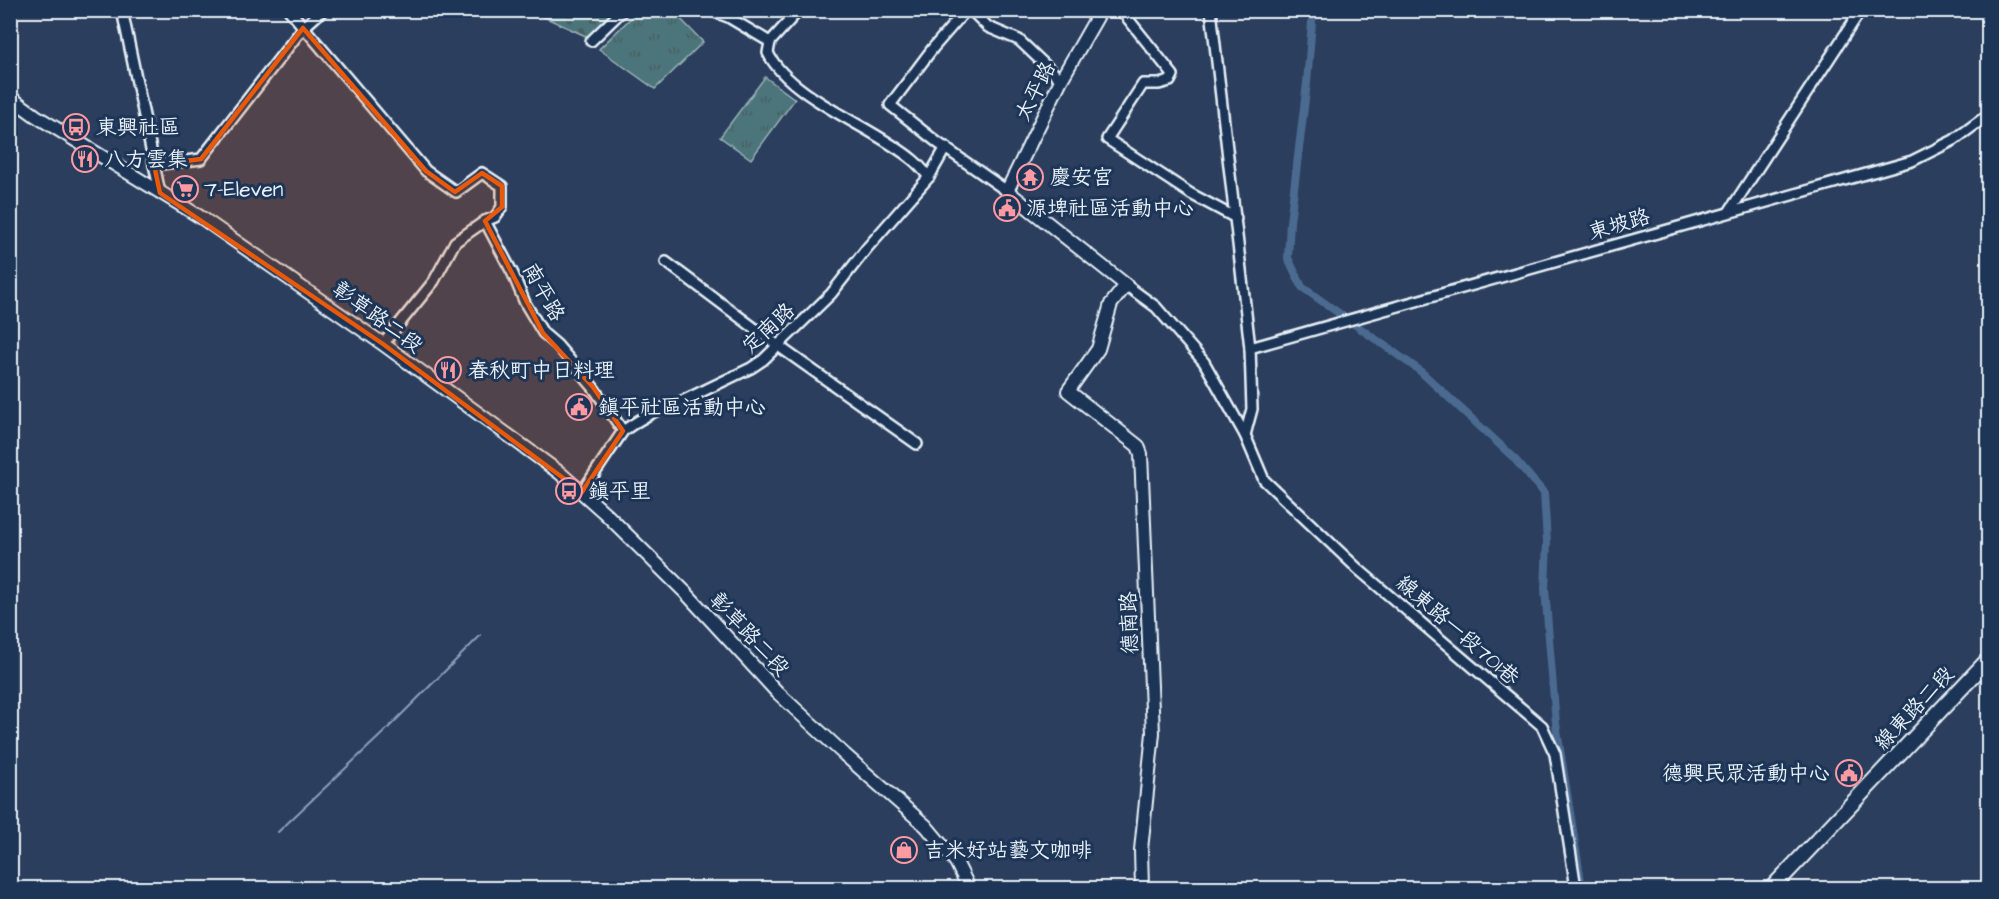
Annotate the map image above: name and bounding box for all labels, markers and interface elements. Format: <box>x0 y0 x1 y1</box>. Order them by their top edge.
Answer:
street label: 太平路 <box>1008 57 1063 126</box>
bus stop icon: 東興社區 <box>61 112 91 142</box>
place label: 東興社區 <box>96 113 180 142</box>
restaurant icon: 八方雲集 <box>70 144 100 174</box>
place label: 八方雲集 <box>104 145 188 174</box>
temple icon: 慶安宮 <box>1015 162 1045 192</box>
place label: 慶安宮 <box>1050 163 1113 192</box>
supermarket icon: 7-Eleven <box>170 174 200 204</box>
place label: 7-Eleven <box>204 175 283 204</box>
public building icon: 源埤社區活動中心 <box>992 193 1022 223</box>
place label: 源埤社區活動中心 <box>1026 194 1194 223</box>
street label: 東坡路 <box>1585 202 1653 247</box>
street label: 南平路 <box>516 258 572 327</box>
street label: 彰草路二段 <box>327 275 429 360</box>
street label: 定南路 <box>735 296 801 360</box>
restaurant icon: 春秋町中日料理 <box>433 355 463 385</box>
place label: 春秋町中日料理 <box>468 356 615 385</box>
public building icon: 鎮平社區活動中心 <box>564 392 594 422</box>
place label: 鎮平社區活動中心 <box>598 393 766 422</box>
bus stop icon: 鎮平里 <box>554 476 584 506</box>
place label: 鎮平里 <box>588 477 651 506</box>
street label: 線東路一段701巷 <box>1390 569 1526 692</box>
street label: 彰草路二段 <box>703 586 796 683</box>
street label: 德南路 <box>1114 591 1145 655</box>
street label: 線東路二段 <box>1868 660 1961 757</box>
public building icon: 德興民眾活動中心 <box>1834 758 1864 788</box>
place label: 德興民眾活動中心 <box>1662 759 1830 788</box>
shop icon: 吉米好站藝文咖啡 <box>889 835 919 865</box>
place label: 吉米好站藝文咖啡 <box>924 836 1092 865</box>

